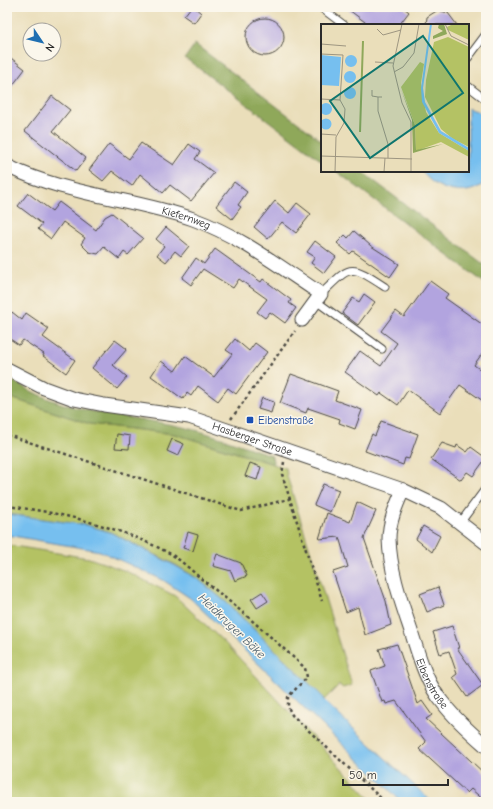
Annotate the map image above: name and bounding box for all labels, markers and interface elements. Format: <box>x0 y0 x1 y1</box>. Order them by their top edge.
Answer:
north arrow <box>22 22 62 62</box>
inset map <box>321 24 469 172</box>
text: N <box>42 41 57 54</box>
street label: Kiefernweg <box>161 203 213 232</box>
place label: Eibenstraße <box>258 414 314 427</box>
marker: Eibenstraße <box>245 415 255 425</box>
street label: Hasberger Straße <box>211 419 294 458</box>
water label: Heidkruger Bäke <box>196 591 268 661</box>
street label: Eibenstraße <box>414 656 452 711</box>
scale bar <box>343 761 448 787</box>
text: 50 m <box>349 768 377 782</box>

